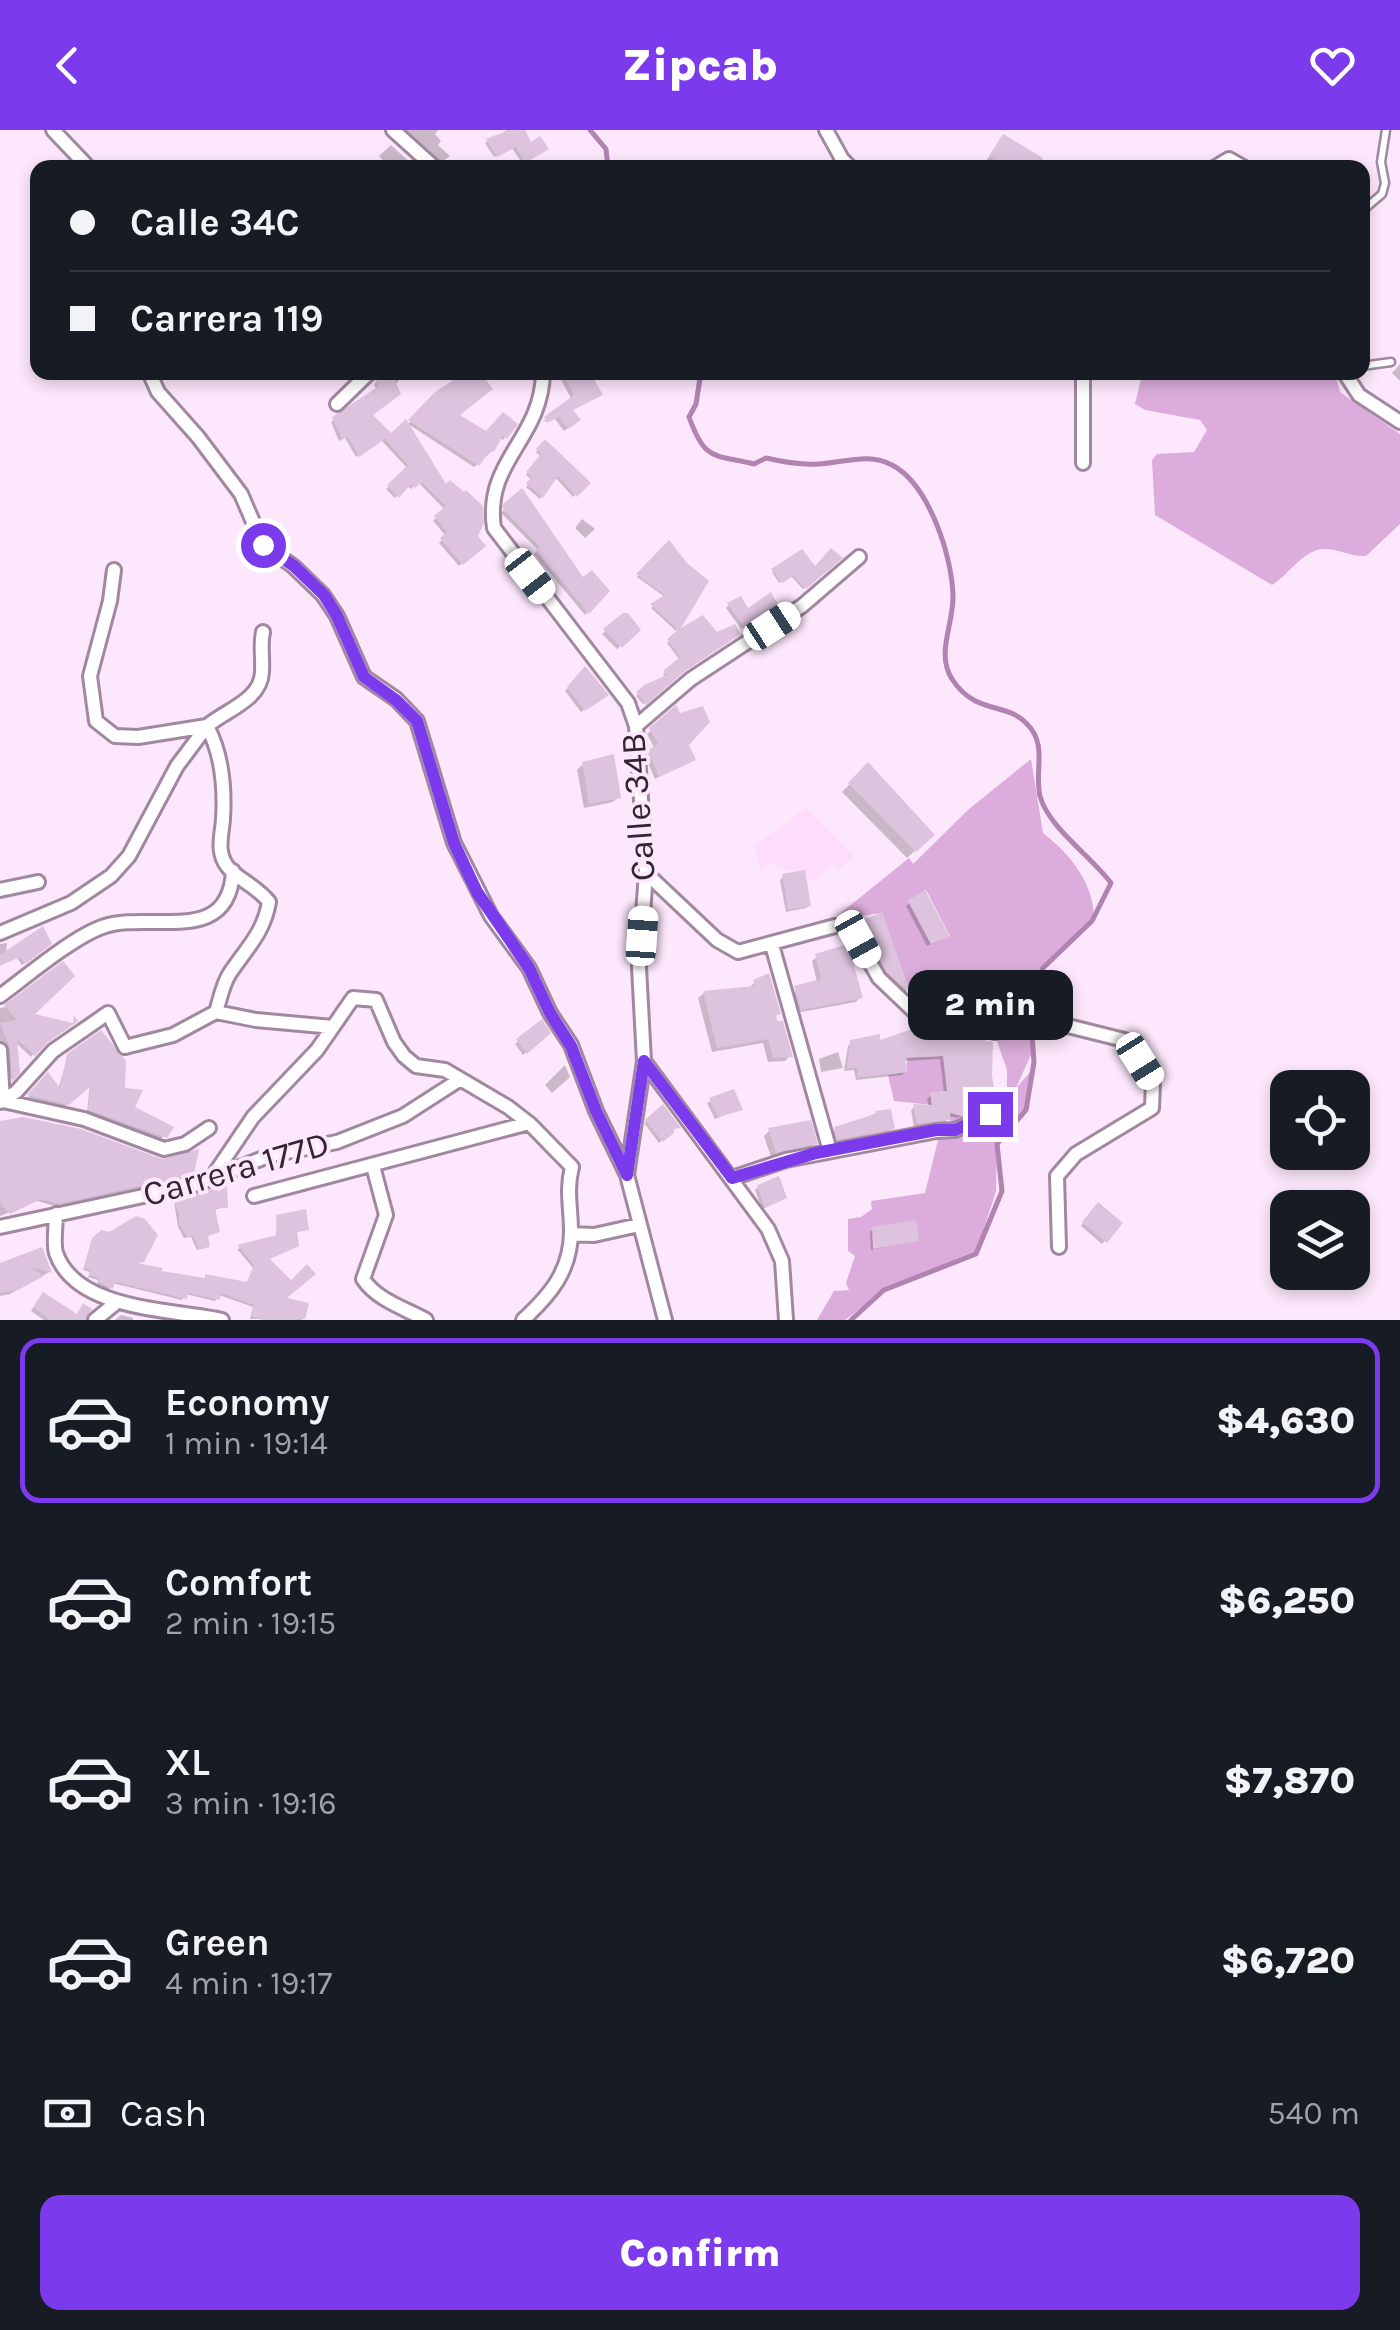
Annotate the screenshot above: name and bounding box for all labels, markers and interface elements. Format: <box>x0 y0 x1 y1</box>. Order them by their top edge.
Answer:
icon: back <box>40 38 95 93</box>
icon: heart <box>1305 38 1360 93</box>
text: Zipcab <box>622 39 778 91</box>
text: Calle 34C <box>130 200 300 245</box>
text: Carrera 119 <box>130 296 323 341</box>
route start <box>241 523 286 568</box>
car <box>500 543 560 609</box>
car <box>739 597 805 655</box>
street label: Calle 34B <box>612 731 664 883</box>
car <box>625 905 659 967</box>
car <box>830 905 886 973</box>
callout: 2 min <box>908 969 1072 1039</box>
text: 2 min <box>945 986 1036 1023</box>
car <box>1111 1028 1169 1094</box>
map controls <box>1270 1070 1370 1290</box>
button: locate <box>1270 1070 1370 1170</box>
route end <box>968 1092 1013 1137</box>
street label: Carrera 177D <box>138 1123 334 1215</box>
button: layers <box>1270 1190 1370 1290</box>
icon: car <box>45 1376 135 1466</box>
text: Economy <box>165 1380 329 1425</box>
text: $4,630 <box>1216 1398 1355 1443</box>
text: 1 min · 19:14 <box>165 1425 328 1462</box>
icon: car <box>45 1556 135 1646</box>
text: Comfort <box>165 1560 312 1605</box>
text: $6,250 <box>1218 1578 1355 1623</box>
text: 2 min · 19:15 <box>165 1605 336 1642</box>
icon: car <box>45 1736 135 1826</box>
text: XL <box>165 1740 210 1785</box>
text: $7,870 <box>1224 1758 1355 1803</box>
text: 3 min · 19:16 <box>165 1785 337 1822</box>
icon: car <box>45 1916 135 2006</box>
text: Green <box>165 1920 270 1965</box>
text: $6,720 <box>1221 1938 1355 1983</box>
text: 4 min · 19:17 <box>165 1965 332 2002</box>
icon: cash <box>40 2086 95 2141</box>
text: Cash <box>120 2091 207 2136</box>
text: 540 m <box>1268 2095 1360 2132</box>
button: Confirm <box>40 2195 1360 2310</box>

